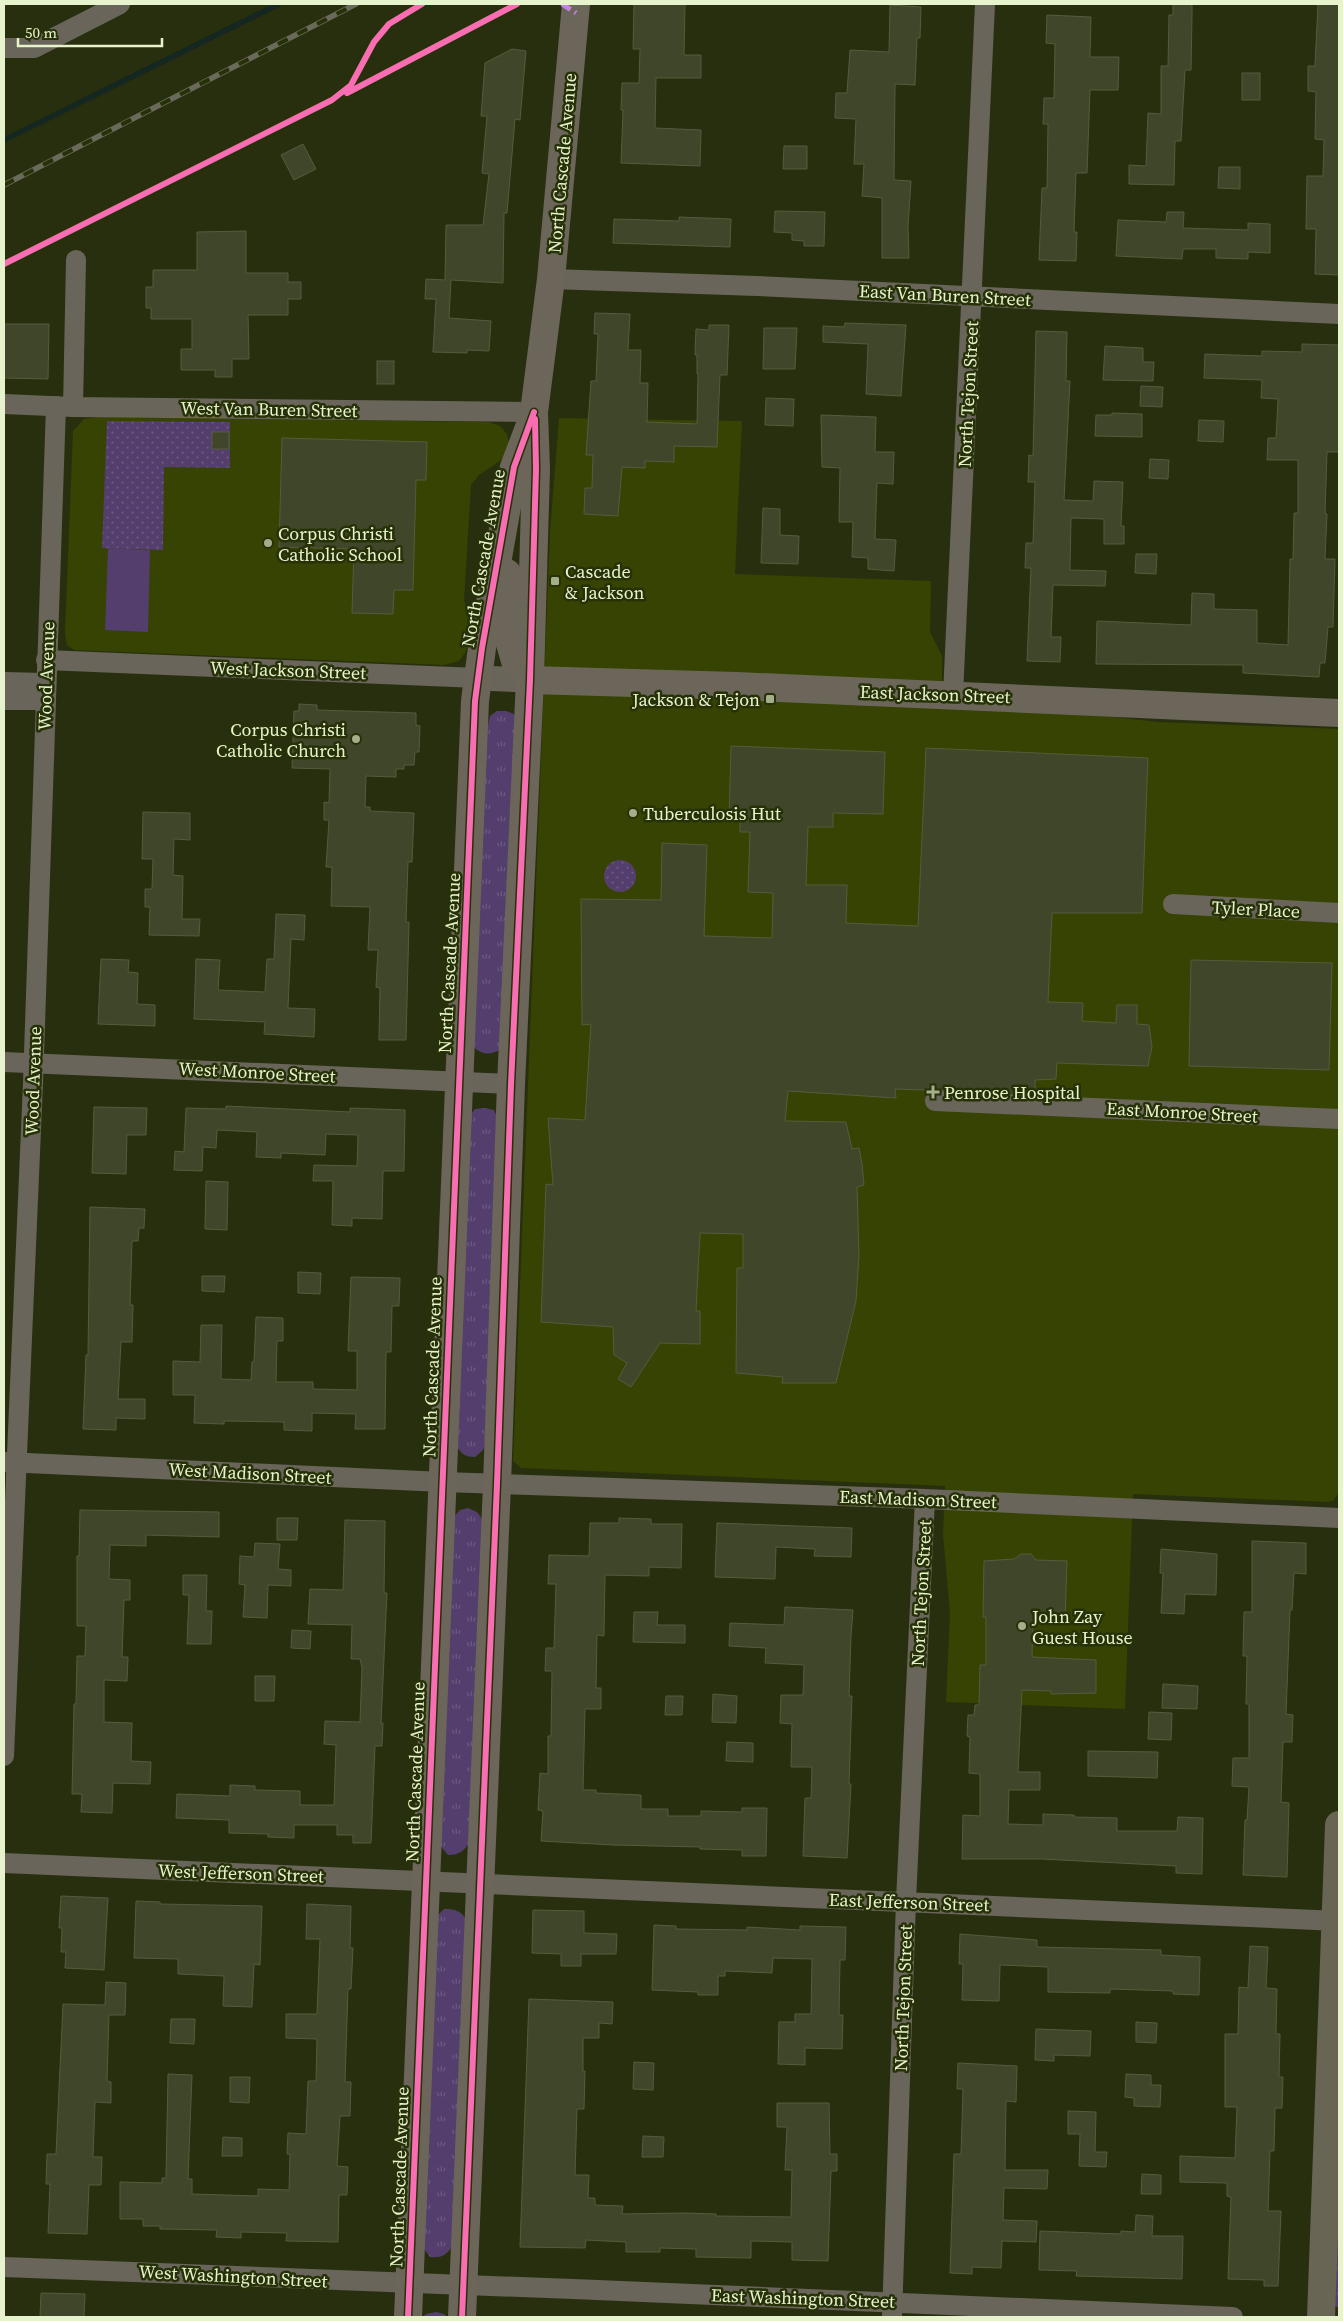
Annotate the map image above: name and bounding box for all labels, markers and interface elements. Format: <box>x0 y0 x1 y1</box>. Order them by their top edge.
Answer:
scale bar <box>18 15 161 47</box>
text: 50 m <box>25 22 57 43</box>
street label: North Cascade Avenue <box>542 72 582 254</box>
street label: East Van Buren Street <box>859 278 1032 312</box>
street label: North Tejon Street <box>952 320 984 468</box>
street label: West Van Buren Street <box>180 395 358 423</box>
street label: North Cascade Avenue <box>455 467 511 649</box>
place label: Corpus Christi Catholic School <box>278 521 402 567</box>
marker: Corpus Christi Catholic School <box>262 537 274 549</box>
place label: Cascade & Jackson <box>565 559 645 605</box>
marker: Cascade & Jackson <box>549 575 561 587</box>
street label: Wood Avenue <box>32 621 60 731</box>
street label: West Jackson Street <box>210 655 367 685</box>
street label: East Jackson Street <box>859 679 1011 709</box>
place label: Jackson & Tejon <box>631 687 760 712</box>
marker: Jackson & Tejon <box>764 693 776 705</box>
place label: Corpus Christi Catholic Church <box>216 717 346 763</box>
marker: Corpus Christi Catholic Church <box>350 733 362 745</box>
place label: Tuberculosis Hut <box>643 801 781 826</box>
marker: Tuberculosis Hut <box>627 807 639 819</box>
street label: North Cascade Avenue <box>432 872 466 1054</box>
street label: Tyler Place <box>1211 894 1301 924</box>
street label: Wood Avenue <box>19 1026 47 1136</box>
street label: West Monroe Street <box>178 1055 336 1089</box>
place label: Penrose Hospital <box>944 1080 1080 1105</box>
marker: Penrose Hospital <box>926 1085 940 1099</box>
street label: East Monroe Street <box>1106 1096 1259 1128</box>
street label: North Cascade Avenue <box>416 1276 448 1458</box>
street label: West Madison Street <box>168 1456 332 1490</box>
street label: East Madison Street <box>839 1484 997 1514</box>
street label: North Tejon Street <box>905 1519 937 1667</box>
place label: John Zay Guest House <box>1031 1604 1133 1650</box>
marker: John Zay Guest House <box>1016 1620 1028 1632</box>
street label: North Cascade Avenue <box>399 1681 431 1863</box>
street label: West Jefferson Street <box>158 1858 325 1888</box>
street label: East Jefferson Street <box>828 1887 990 1917</box>
street label: North Tejon Street <box>888 1924 918 2072</box>
street label: North Cascade Avenue <box>383 2086 415 2268</box>
street label: West Washington Street <box>138 2259 328 2293</box>
street label: East Washington Street <box>711 2282 896 2314</box>

